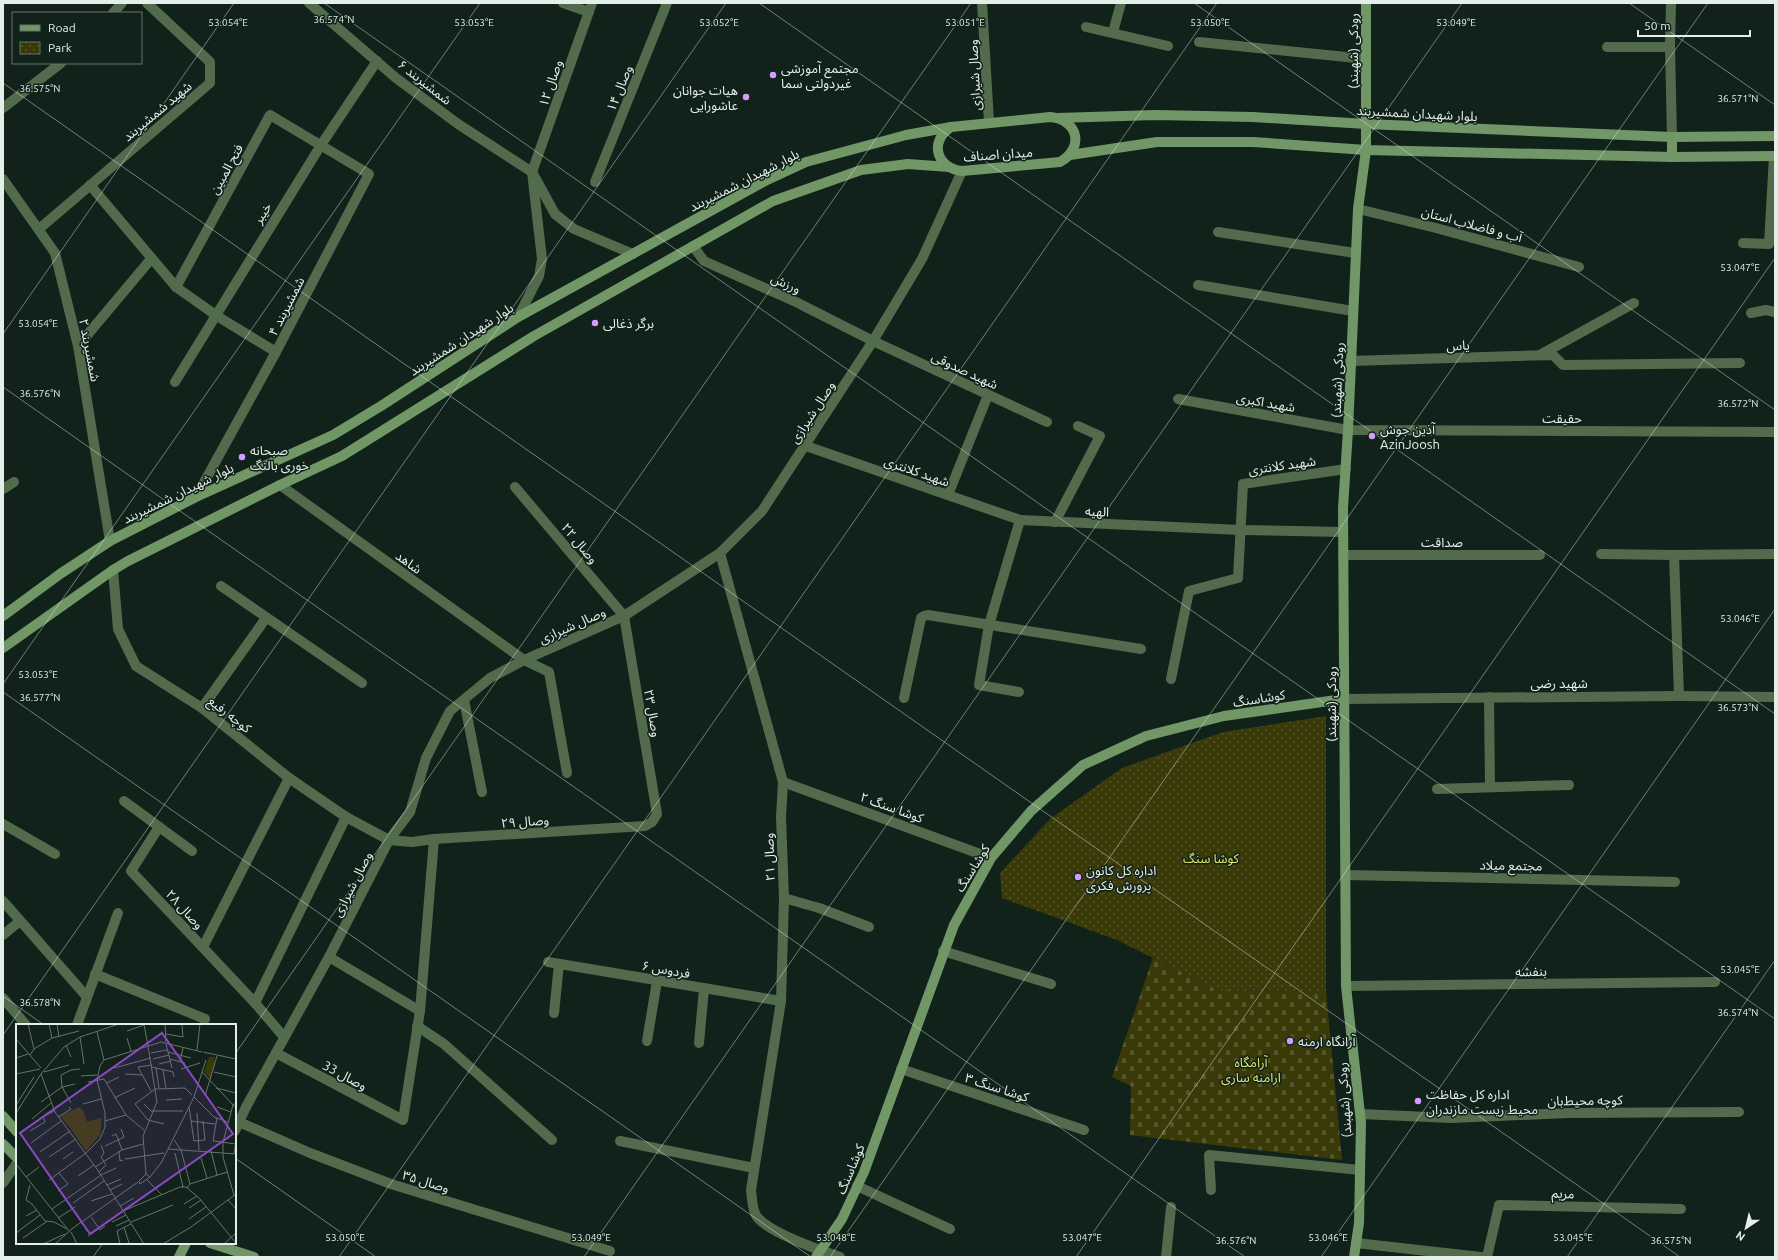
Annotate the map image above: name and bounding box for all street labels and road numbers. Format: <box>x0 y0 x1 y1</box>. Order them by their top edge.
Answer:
street label: رودکی (شهبند) <box>1346 13 1362 89</box>
street label: وصال شیرازی <box>965 39 985 111</box>
street label: شمشیربند ۶ <box>395 57 454 108</box>
street label: وصال ۱۲ <box>536 58 566 109</box>
street label: وصال ۱۴ <box>603 63 636 114</box>
street label: شهید شمشیربند <box>120 78 195 145</box>
street label: بلوار شهیدان شمشیربند <box>1356 103 1478 125</box>
street label: فتح المبین <box>207 141 249 198</box>
street label: میدان اصناف <box>963 145 1033 165</box>
street label: بلوار شهیدان شمشیربند <box>687 146 802 216</box>
street label: خیبر <box>250 200 275 228</box>
street label: آب و فاضلاب استان <box>1420 204 1525 246</box>
street label: ورزش <box>768 270 803 298</box>
street label: شمشیربند ۴ <box>265 274 308 338</box>
street label: بلوار شهیدان شمشیربند <box>406 300 517 380</box>
street label: شمشیربند ۲ <box>76 317 103 383</box>
street label: یاس <box>1446 338 1470 354</box>
street label: رودکی (شهبند) <box>1329 342 1347 418</box>
street label: شهید صدوقی <box>929 349 1000 393</box>
street label: وصال شیرازی <box>787 378 839 447</box>
street label: شهید اکبری <box>1235 390 1296 416</box>
street label: حقیقت <box>1542 411 1582 426</box>
street label: شهید کلانتری <box>882 453 951 491</box>
street label: شهید کلانتری <box>1247 453 1317 479</box>
street label: بلوار شهیدان شمشیربند <box>120 460 236 528</box>
street label: الهیه <box>1084 503 1109 521</box>
street label: وصال ۲۲ <box>558 520 601 567</box>
street label: صداقت <box>1421 535 1463 549</box>
street label: شاهد <box>393 548 425 576</box>
street label: وصال شیرازی <box>537 604 608 648</box>
street label: رودکی (شهبند) <box>1324 666 1340 742</box>
street label: شهید رضی <box>1530 676 1588 692</box>
street label: کوشاسنگ <box>1232 687 1287 710</box>
street label: وصال ۲۳ <box>640 688 664 738</box>
street label: کوچه رفیع <box>203 693 255 739</box>
street label: کوشا سنگ ۲ <box>858 789 926 826</box>
street label: وصال ۲۹ <box>500 812 550 832</box>
street label: وصال ۲۱ <box>761 832 779 881</box>
street label: کوشاسنگ <box>952 841 993 895</box>
street label: وصال شیرازی <box>330 849 376 920</box>
street label: مجتمع میلاد <box>1479 857 1543 877</box>
street label: وصال ۲۸ <box>162 887 207 933</box>
street label: فردوس ۶ <box>640 958 691 982</box>
street label: بنفشه <box>1515 964 1547 979</box>
street label: وصال 33 <box>320 1058 370 1094</box>
street label: رودکی (شهبند) <box>1334 1062 1356 1138</box>
street label: کوشا سنگ ۳ <box>963 1070 1031 1105</box>
street label: کوچه محیط‌بان <box>1547 1092 1624 1111</box>
street label: کوشاسنگ <box>833 1141 868 1196</box>
street label: وصال ۳۵ <box>400 1167 451 1197</box>
street label: مریم <box>1551 1186 1575 1204</box>

